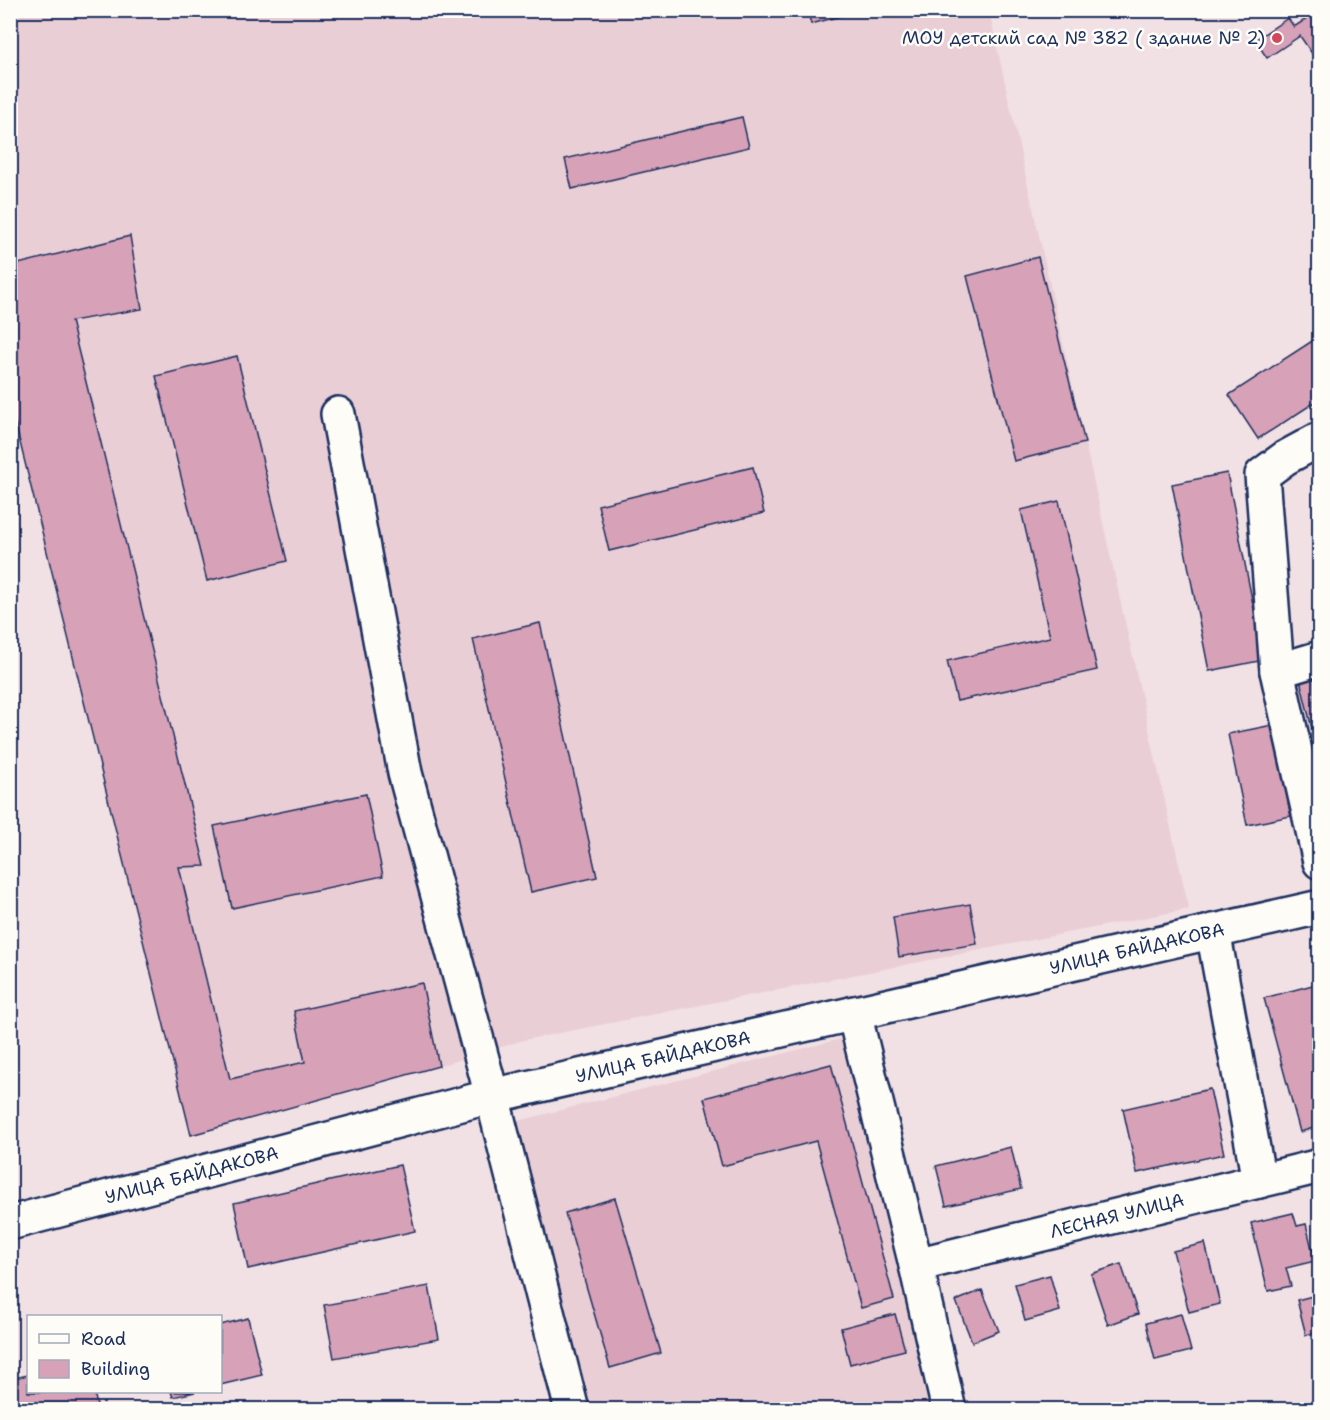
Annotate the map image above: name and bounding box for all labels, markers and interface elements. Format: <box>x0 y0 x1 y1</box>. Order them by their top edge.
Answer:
place label: МОУ детский сад № 382 ( здание № 2) <box>902 26 1265 50</box>
marker: МОУ детский сад № 382 ( здание № 2) <box>1270 31 1284 45</box>
street label: УЛИЦА БАЙДАКОВА <box>1047 917 1227 980</box>
street label: УЛИЦА БАЙДАКОВА <box>573 1025 753 1089</box>
street label: УЛИЦА БАЙДАКОВА <box>102 1141 281 1209</box>
street label: ЛЕСНАЯ УЛИЦА <box>1048 1188 1187 1244</box>
legend <box>27 1315 222 1393</box>
text: Road <box>81 1327 126 1351</box>
text: Building <box>81 1357 150 1381</box>

